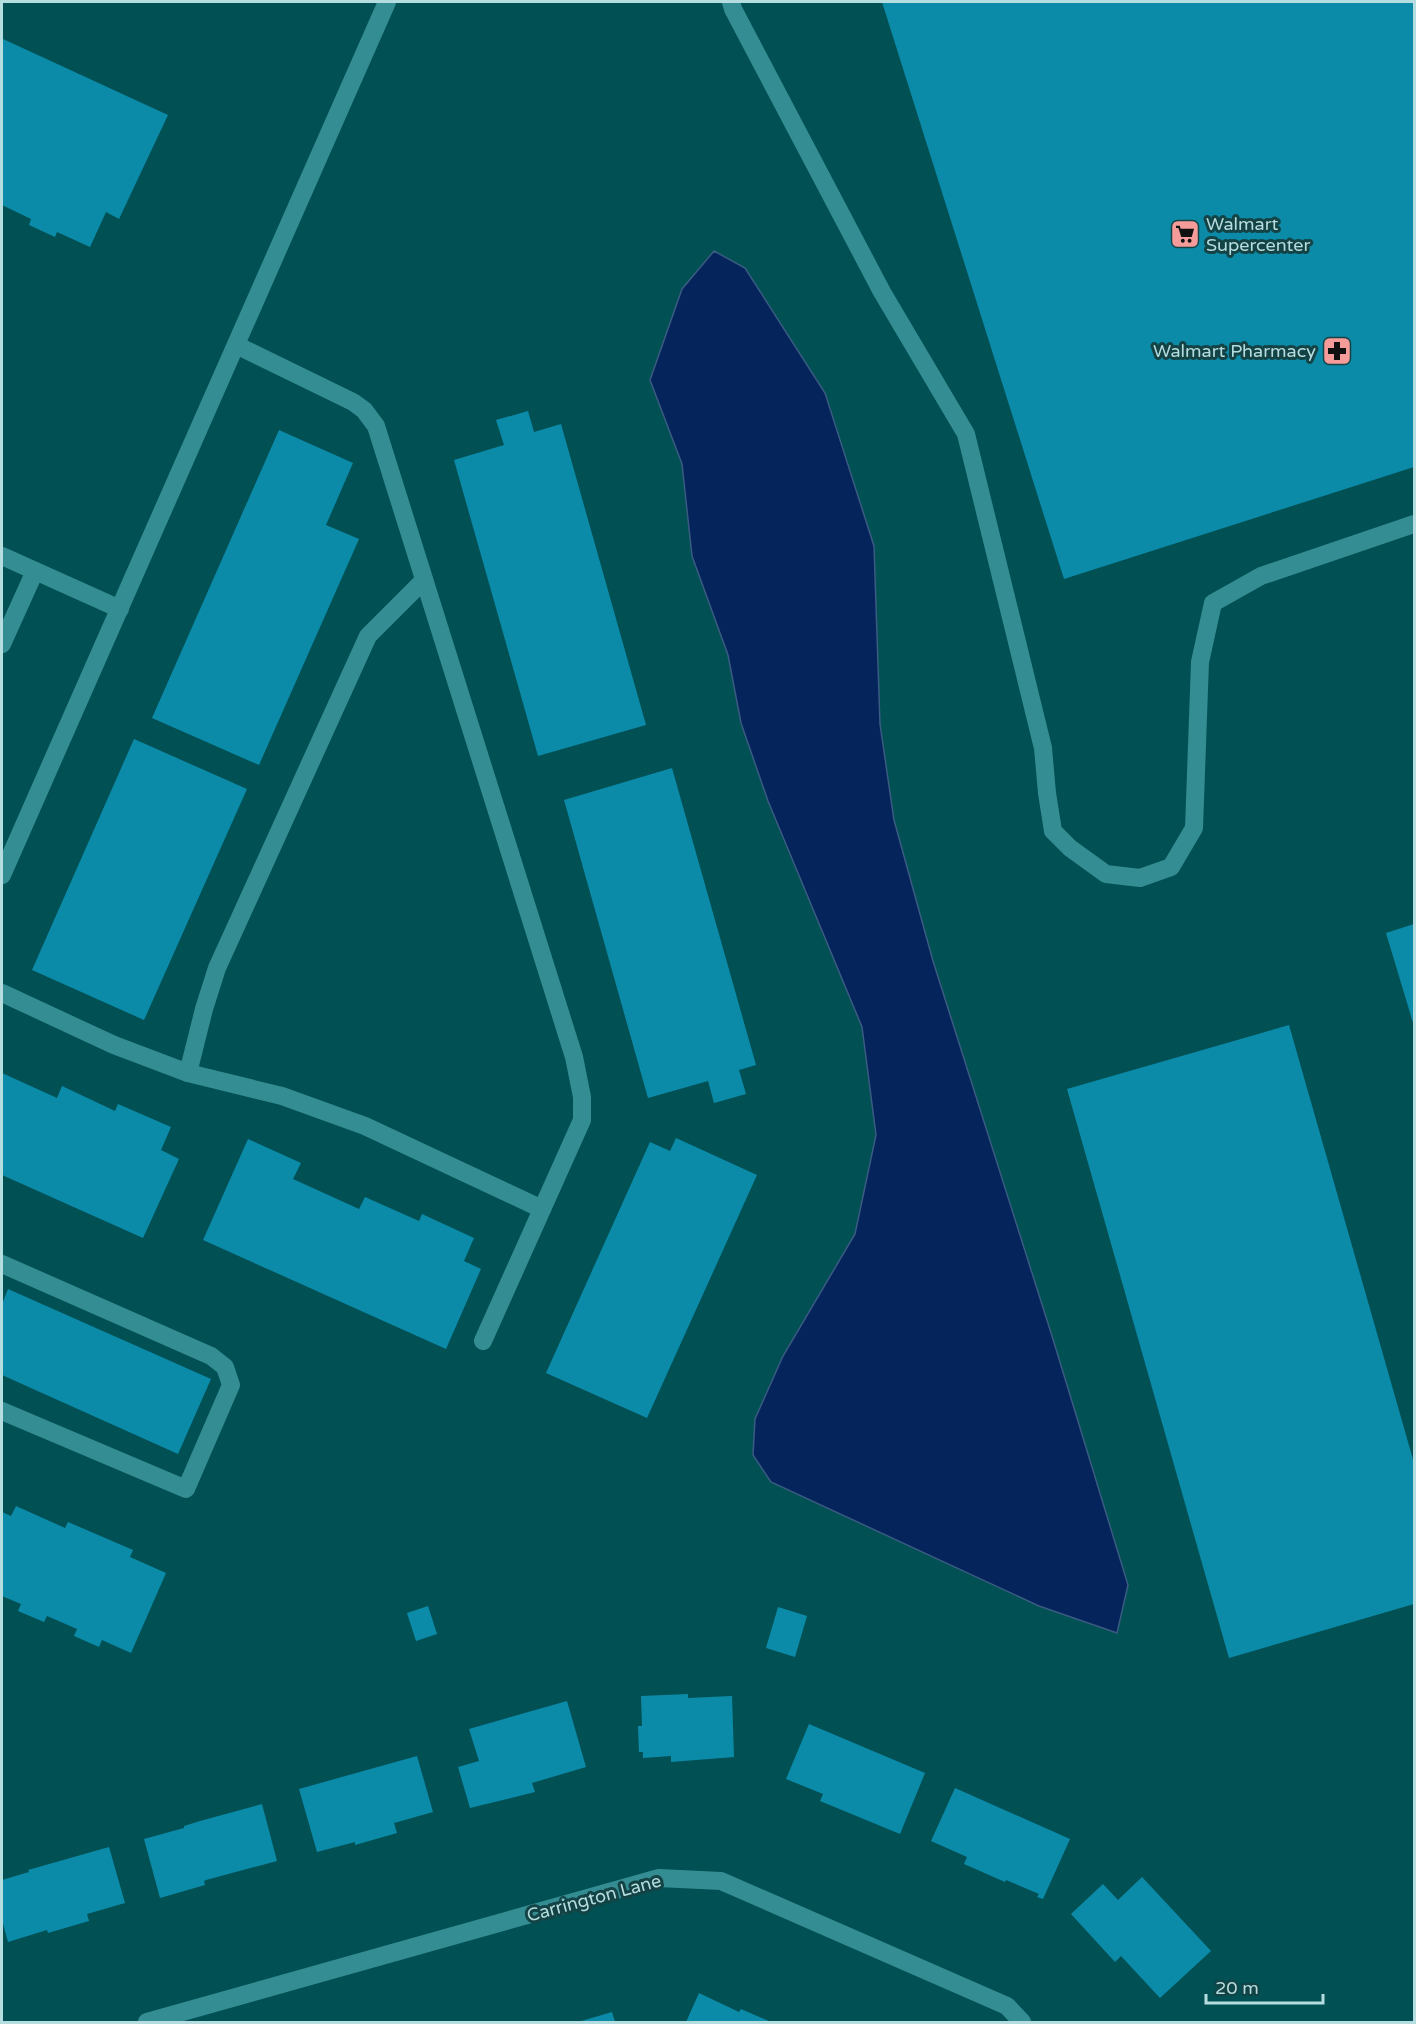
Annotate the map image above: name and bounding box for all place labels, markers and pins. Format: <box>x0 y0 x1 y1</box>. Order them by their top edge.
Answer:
place label: Walmart Supercenter <box>1206 213 1310 256</box>
supermarket icon: Walmart Supercenter <box>1169 218 1201 250</box>
pharmacy icon: Walmart Pharmacy <box>1321 335 1353 367</box>
place label: Walmart Pharmacy <box>1153 340 1316 362</box>

